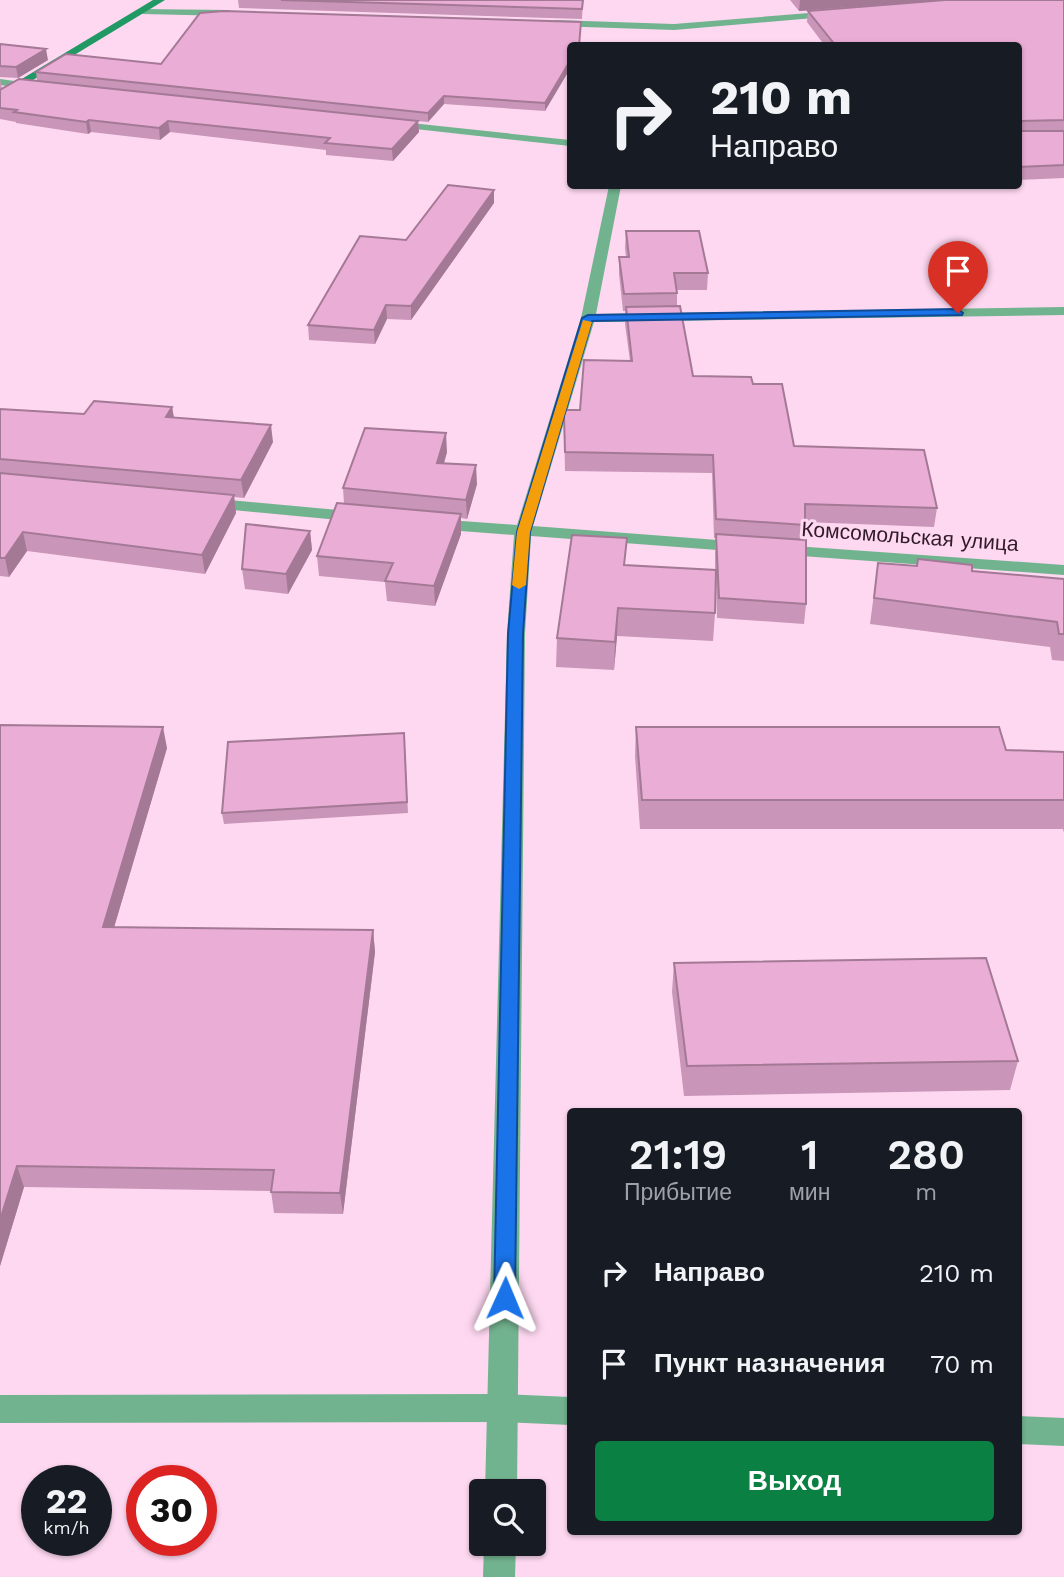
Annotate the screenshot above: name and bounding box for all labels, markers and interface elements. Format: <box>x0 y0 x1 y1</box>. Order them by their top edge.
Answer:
text: 210 m <box>710 68 852 126</box>
icon: right <box>595 70 686 161</box>
text: Направо <box>710 127 838 165</box>
pin <box>928 241 988 313</box>
icon: arrive <box>939 252 977 290</box>
street label: Комсомольская улица <box>801 516 1020 556</box>
text: 21:19 <box>629 1130 727 1179</box>
text: 1 <box>801 1130 818 1179</box>
text: 280 <box>887 1130 965 1179</box>
text: Прибытие <box>624 1179 732 1206</box>
text: мин <box>789 1179 830 1206</box>
text: m <box>915 1179 937 1206</box>
icon: right <box>595 1254 633 1292</box>
text: Направо <box>654 1257 765 1287</box>
text: 210 m <box>919 1258 994 1288</box>
position arrow <box>468 1261 542 1335</box>
icon: arrive <box>595 1345 633 1383</box>
text: Пункт назначения <box>654 1348 885 1378</box>
text: 70 m <box>930 1349 994 1379</box>
button: Выход <box>595 1441 994 1521</box>
speed limit sign: 30 <box>126 1465 217 1556</box>
map controls <box>469 1479 546 1556</box>
button: search <box>469 1479 546 1556</box>
text: 22 <box>46 1480 87 1522</box>
text: km/h <box>43 1517 90 1538</box>

